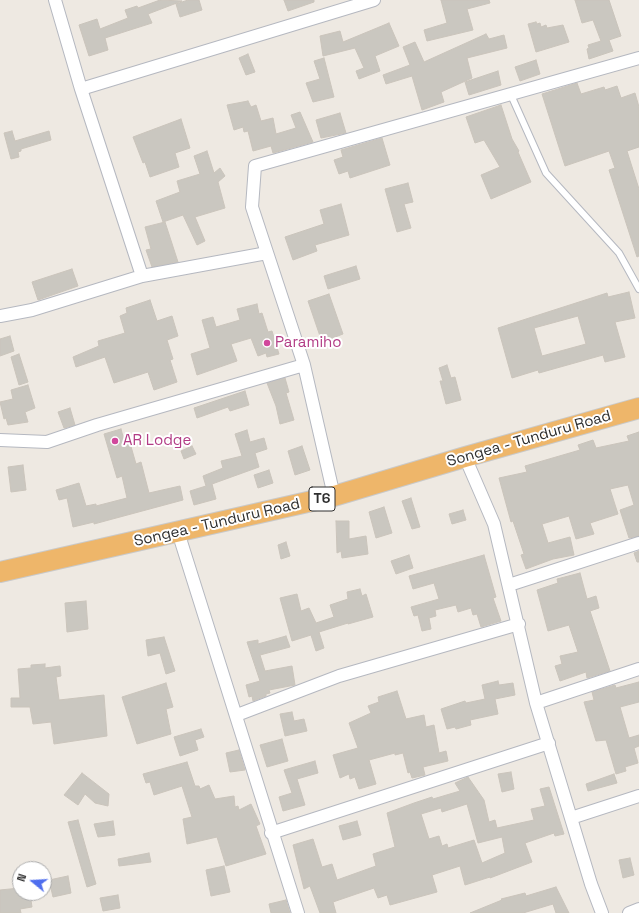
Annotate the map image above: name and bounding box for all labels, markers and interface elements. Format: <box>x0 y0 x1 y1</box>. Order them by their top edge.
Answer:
place label: Paramiho <box>275 334 342 352</box>
marker: Paramiho <box>262 338 272 348</box>
street label: Songea - Tunduru Road <box>445 407 613 471</box>
place label: AR Lodge <box>123 432 191 450</box>
marker: AR Lodge <box>110 436 120 446</box>
road number: T6 <box>309 487 335 511</box>
street label: Songea - Tunduru Road <box>132 495 302 551</box>
north arrow <box>12 861 52 901</box>
text: N <box>14 872 29 883</box>

